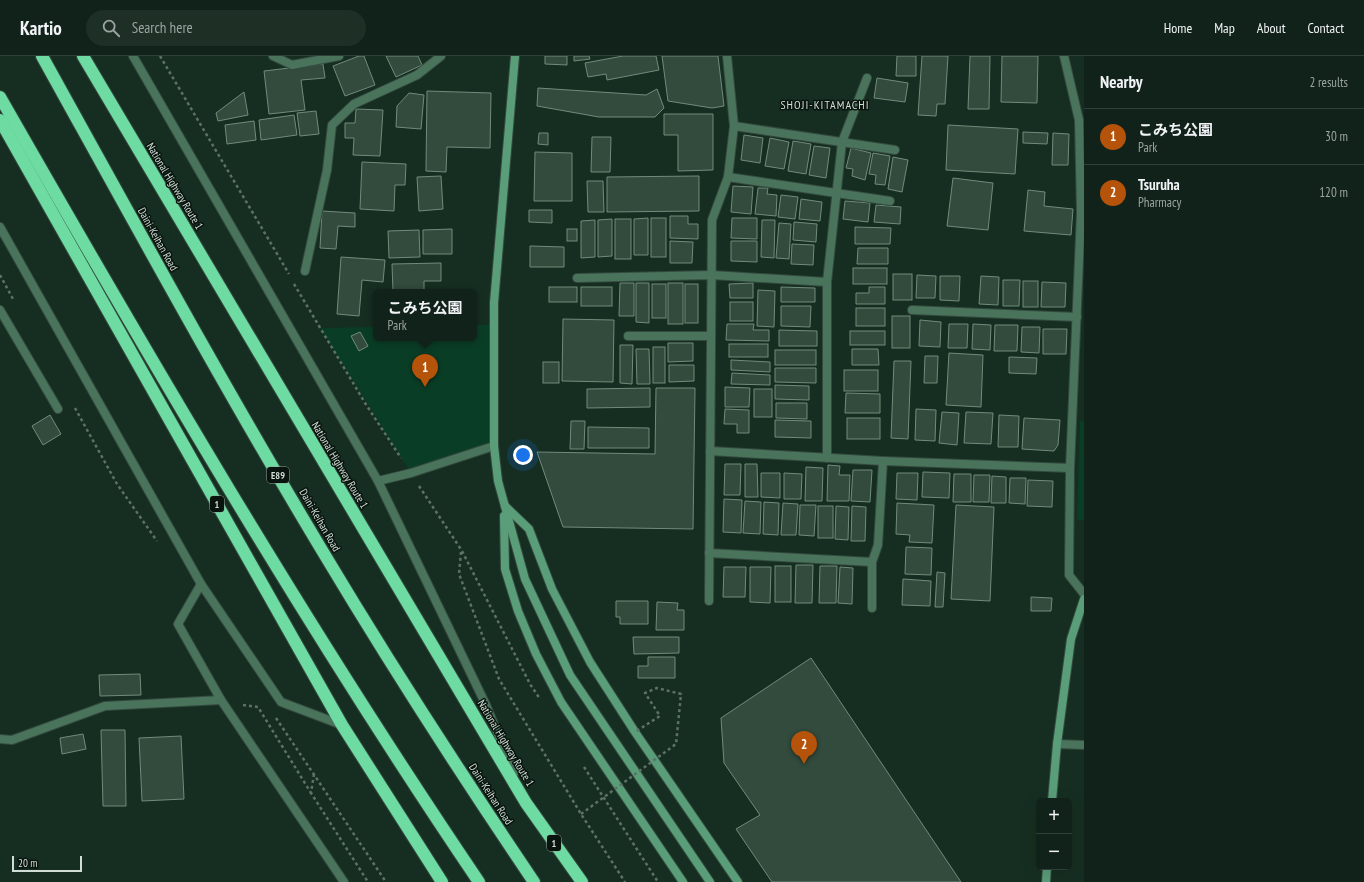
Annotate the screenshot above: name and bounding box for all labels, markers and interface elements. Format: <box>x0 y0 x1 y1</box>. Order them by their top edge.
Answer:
search box <box>86 10 366 46</box>
text: Kartio <box>20 16 62 40</box>
icon: search <box>100 17 122 39</box>
text: Search here <box>132 18 193 37</box>
text: Home <box>1164 19 1192 37</box>
text: Map <box>1214 19 1235 37</box>
text: About <box>1257 19 1286 37</box>
text: Contact <box>1308 19 1344 37</box>
text: Nearby <box>1100 71 1143 93</box>
text: 2 results <box>1309 74 1348 91</box>
district label: SHOJI-KITAMACHI <box>780 97 870 112</box>
text: こみち公園 <box>1138 120 1213 139</box>
text: 1 <box>1110 128 1116 145</box>
text: 30 m <box>1325 128 1348 145</box>
text: Park <box>1138 139 1157 156</box>
street label: National Highway Route 1 <box>144 140 206 232</box>
text: Tsuruha <box>1138 175 1180 194</box>
text: 2 <box>1110 184 1116 201</box>
text: 120 m <box>1319 184 1348 201</box>
text: Pharmacy <box>1138 194 1181 211</box>
street label: Daini-Keihan Road <box>135 205 181 273</box>
popup <box>373 289 477 341</box>
text: こみち公園 <box>387 298 463 317</box>
text: Park <box>387 317 407 334</box>
pin: 1 <box>412 354 438 387</box>
street label: National Highway Route 1 <box>309 419 371 511</box>
your location <box>513 445 533 465</box>
road number: E89 <box>267 467 289 483</box>
street label: Daini-Keihan Road <box>296 486 344 554</box>
road number: 1 <box>210 496 224 512</box>
street label: National Highway Route 1 <box>475 697 537 789</box>
pin: 2 <box>791 731 817 764</box>
street label: Daini-Keihan Road <box>466 761 516 827</box>
map controls <box>1036 798 1072 870</box>
button: + <box>1036 798 1072 834</box>
button: − <box>1036 834 1072 870</box>
road number: 1 <box>547 835 561 851</box>
scale bar <box>12 854 82 873</box>
text: 20 m <box>18 856 37 870</box>

